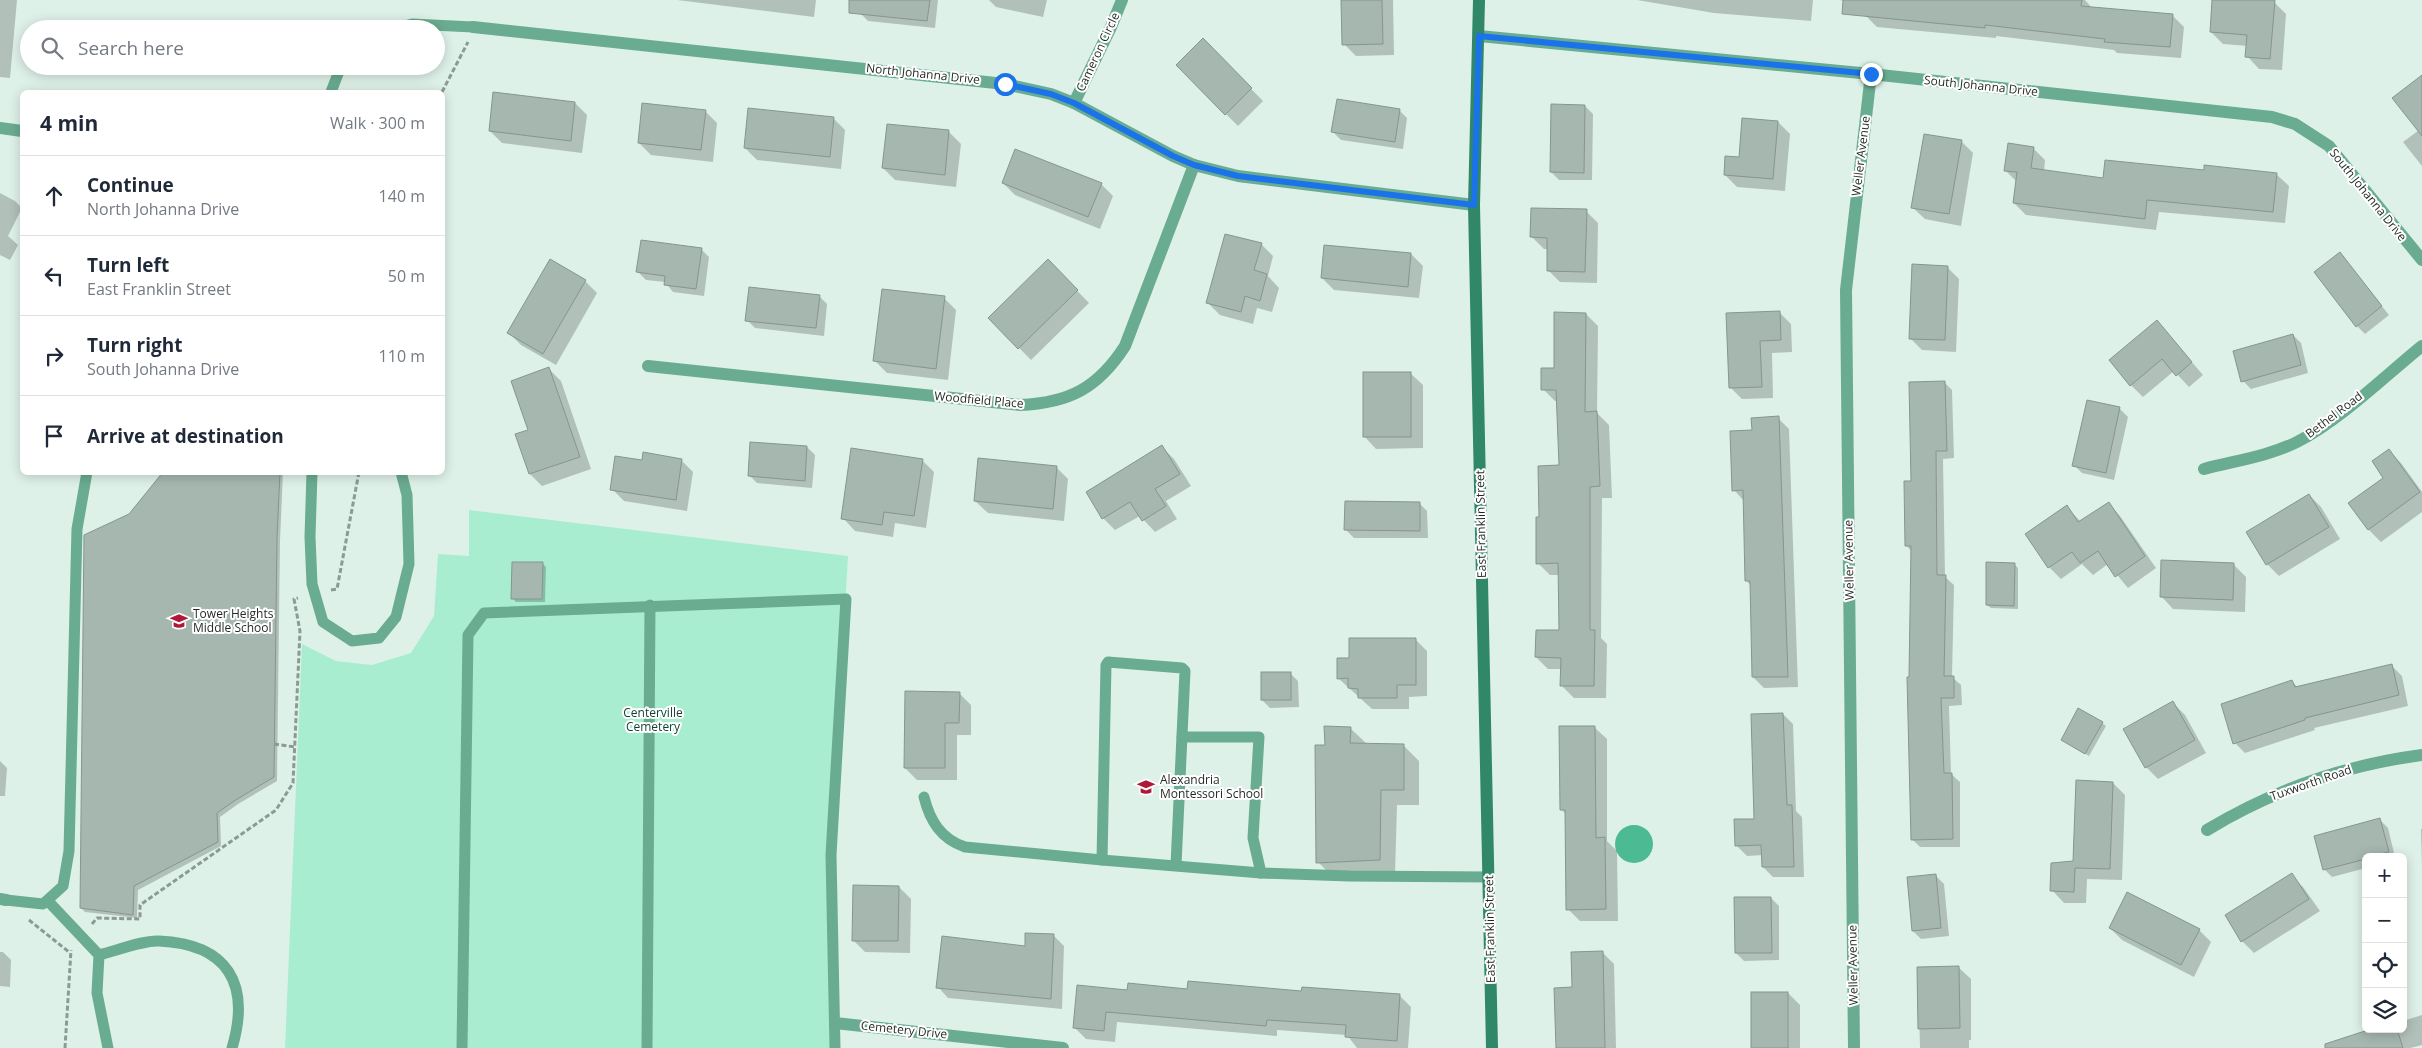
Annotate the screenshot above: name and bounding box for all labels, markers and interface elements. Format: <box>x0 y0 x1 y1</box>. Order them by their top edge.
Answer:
street label: Cameron Circle <box>1072 9 1123 94</box>
search box <box>20 20 445 75</box>
icon: search <box>38 34 66 62</box>
text: Search here <box>78 35 184 61</box>
street label: North Johanna Drive <box>865 59 981 88</box>
route end <box>1860 63 1883 86</box>
street label: South Johanna Drive <box>1923 71 2039 100</box>
route start <box>994 73 1017 96</box>
text: 4 min <box>40 109 98 137</box>
text: Walk · 300 m <box>330 112 425 134</box>
street label: Weller Avenue <box>1847 115 1874 197</box>
street label: South Johanna Drive <box>2326 145 2411 245</box>
text: Continue <box>87 172 174 198</box>
icon: ahead <box>40 182 68 210</box>
text: 140 m <box>379 185 425 207</box>
text: North Johanna Drive <box>87 198 239 220</box>
text: Turn left <box>87 252 169 278</box>
icon: left <box>40 262 68 290</box>
text: 50 m <box>388 265 425 287</box>
text: East Franklin Street <box>87 278 231 300</box>
text: Turn right <box>87 332 182 358</box>
icon: right <box>40 342 68 370</box>
text: 110 m <box>379 345 425 367</box>
text: South Johanna Drive <box>87 358 239 380</box>
street label: Woodfield Place <box>934 387 1025 412</box>
street label: Bethel Road <box>2302 387 2366 442</box>
icon: arrive <box>40 422 68 450</box>
text: Arrive at destination <box>87 423 284 449</box>
street label: East Franklin Street <box>1471 470 1490 578</box>
street label: Weller Avenue <box>1839 519 1858 600</box>
place label: Tower Heights Middle School <box>193 605 274 636</box>
school or university icon: Tower Heights Middle School <box>169 611 189 631</box>
park label: Centerville Cemetery <box>623 704 683 735</box>
street label: Tuxworth Road <box>2268 761 2354 804</box>
place label: Alexandria Montessori School <box>1160 771 1263 802</box>
school or university icon: Alexandria Montessori School <box>1136 777 1156 797</box>
map controls <box>2362 853 2407 1033</box>
button: + <box>2362 853 2407 898</box>
street label: East Franklin Street <box>1480 875 1499 983</box>
button: − <box>2362 898 2407 943</box>
street label: Weller Avenue <box>1843 924 1862 1005</box>
button: locate <box>2362 943 2407 988</box>
button: layers <box>2362 988 2407 1033</box>
street label: Cemetery Drive <box>860 1017 948 1043</box>

